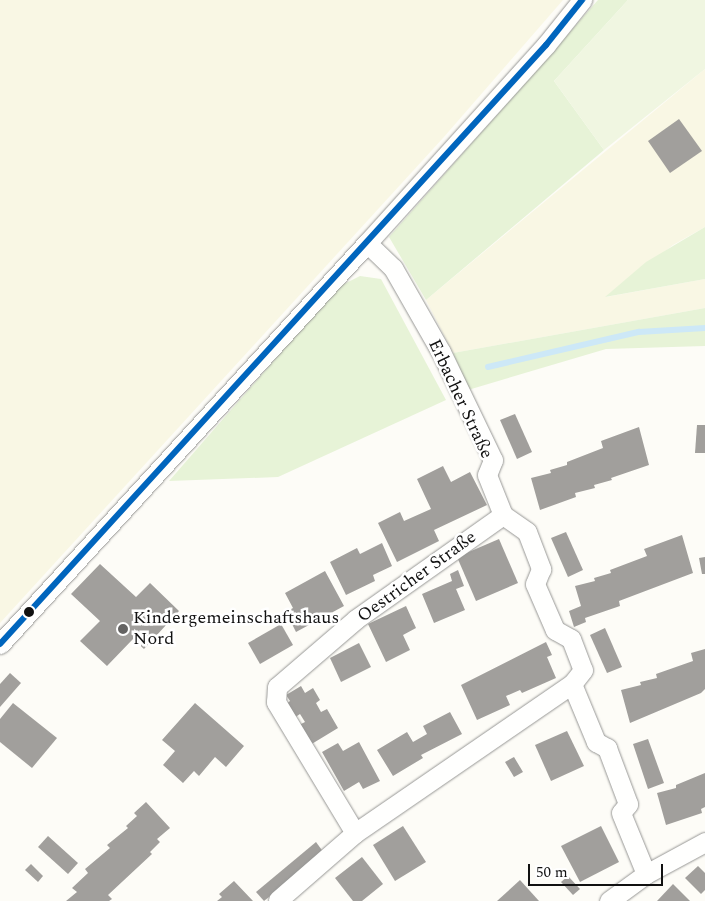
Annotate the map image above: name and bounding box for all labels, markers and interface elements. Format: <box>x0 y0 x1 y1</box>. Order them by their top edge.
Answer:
street label: Erbacher Straße <box>423 336 497 462</box>
street label: Oestricher Straße <box>353 527 481 627</box>
unlabelled marker <box>24 607 34 617</box>
place label: Kindergemeinschaftshaus Nord <box>133 608 339 650</box>
marker: Kindergemeinschaftshaus Nord <box>117 623 129 635</box>
scale bar <box>530 854 665 886</box>
text: 50 m <box>536 861 568 884</box>

